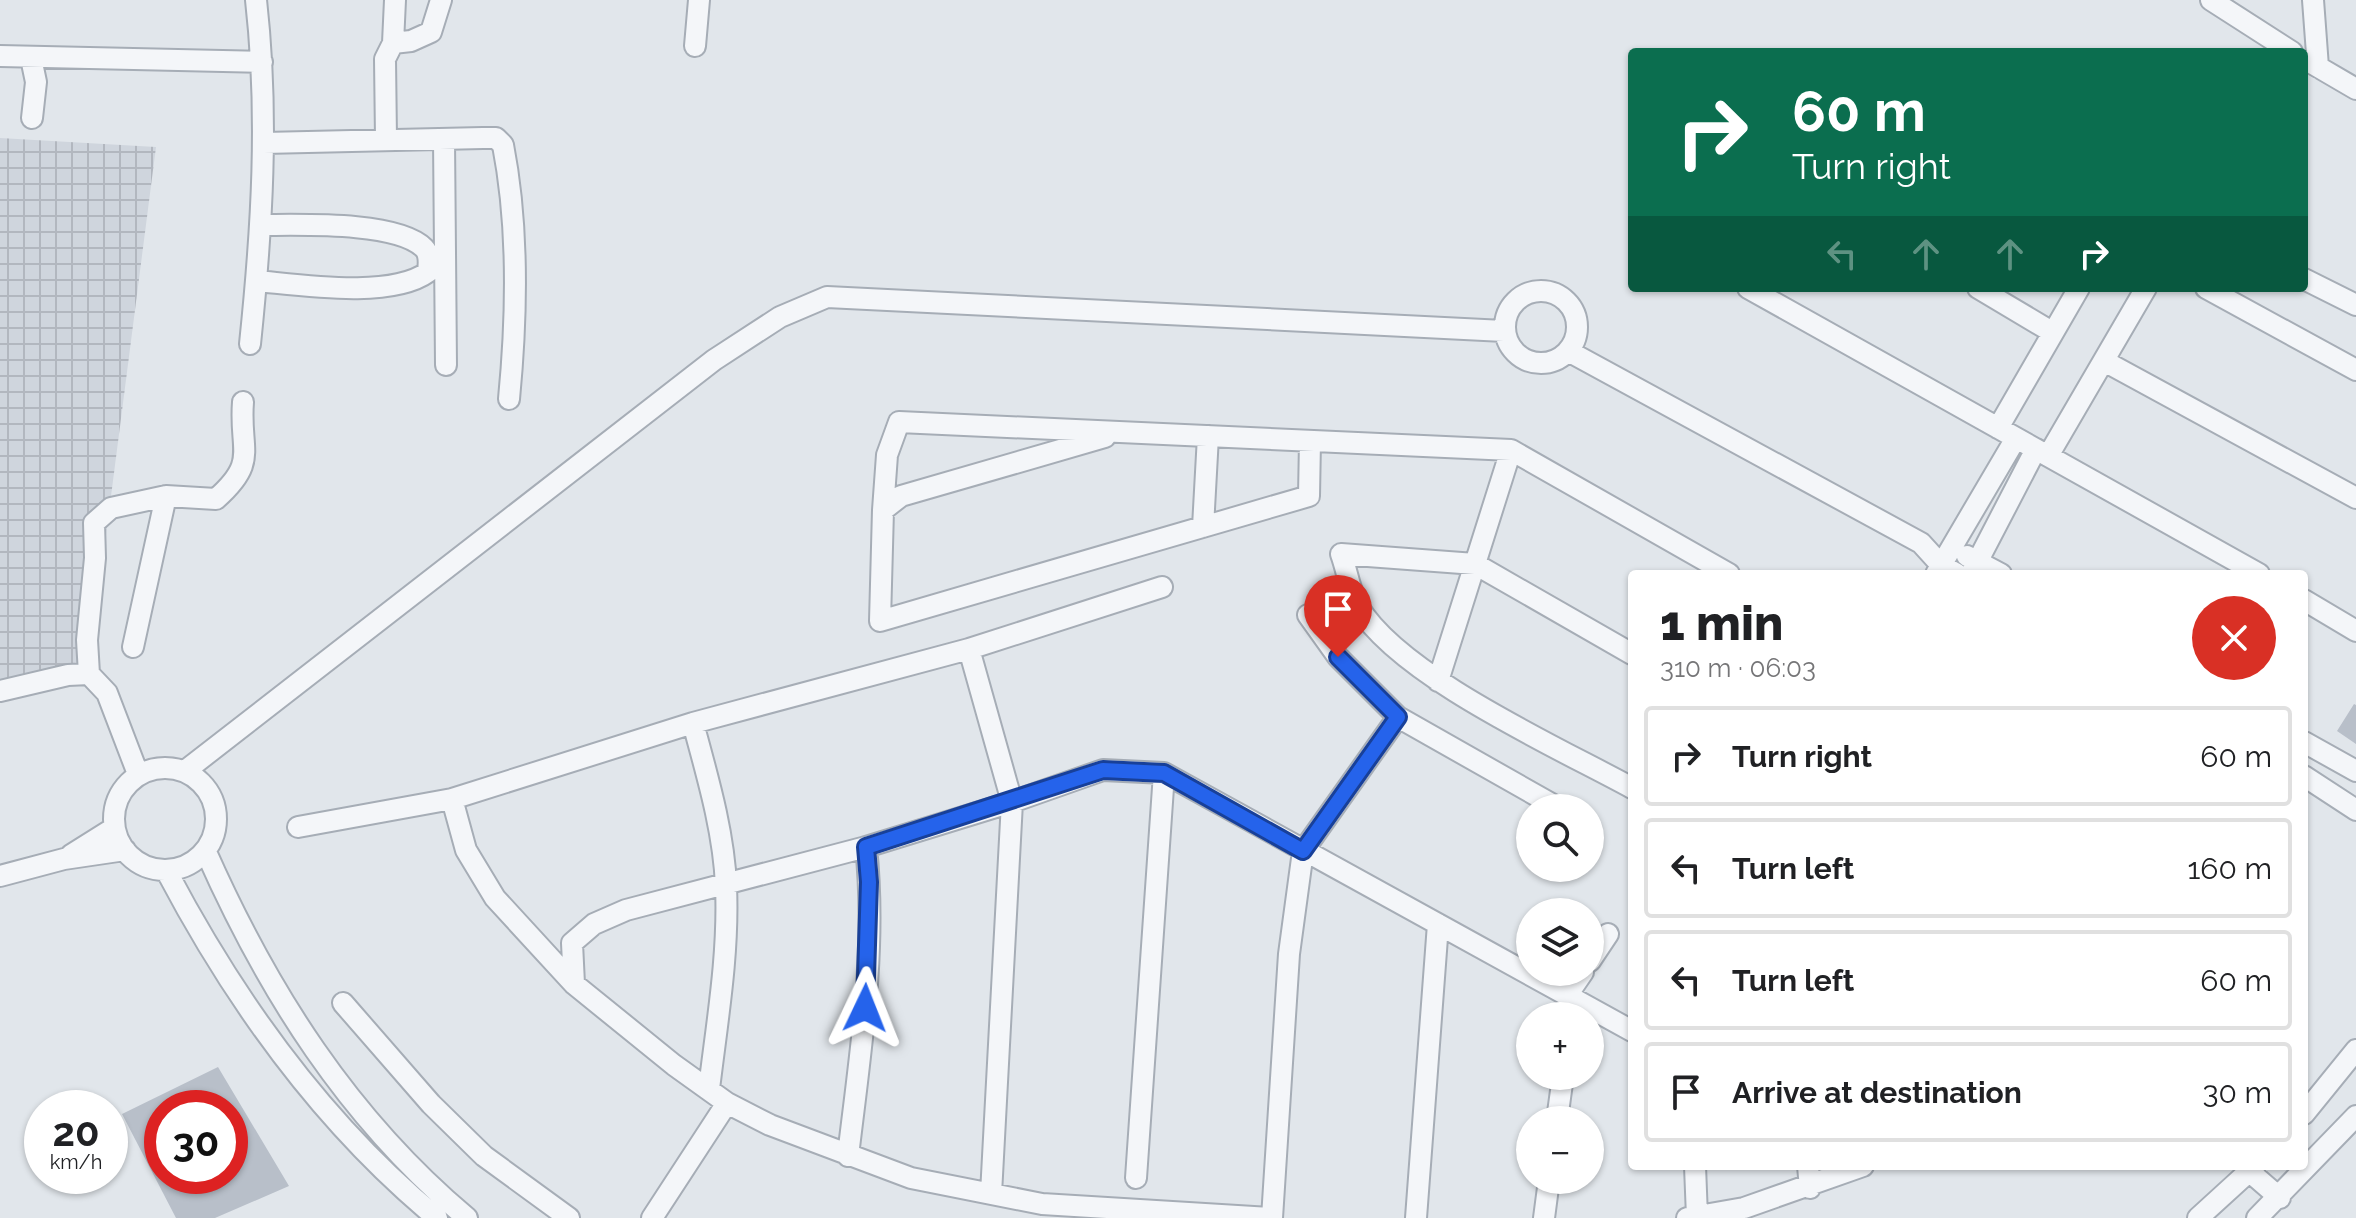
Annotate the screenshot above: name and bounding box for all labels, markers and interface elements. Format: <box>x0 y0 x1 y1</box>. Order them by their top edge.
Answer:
text: 60 m <box>1792 78 1926 144</box>
icon: right <box>1660 80 1764 184</box>
text: Turn right <box>1792 145 1951 187</box>
icon: left <box>1820 232 1864 276</box>
icon: ahead <box>1904 232 1948 276</box>
icon: ahead <box>1988 232 2032 276</box>
icon: right <box>2072 232 2116 276</box>
pin <box>1304 575 1372 657</box>
icon: arrive <box>1316 587 1360 631</box>
text: 1 min <box>1660 595 1783 651</box>
button: close <box>2192 596 2276 680</box>
text: 310 m · 06:03 <box>1660 653 1816 683</box>
icon: right <box>1664 734 1708 778</box>
text: Turn right <box>1732 739 1872 774</box>
text: 60 m <box>2200 739 2272 774</box>
map controls <box>1516 794 1604 1194</box>
button: search <box>1516 794 1604 882</box>
icon: left <box>1664 846 1708 890</box>
text: Turn left <box>1732 851 1854 886</box>
text: 160 m <box>2187 851 2272 886</box>
button: layers <box>1516 898 1604 986</box>
icon: left <box>1664 958 1708 1002</box>
text: Turn left <box>1732 963 1854 998</box>
text: 60 m <box>2200 963 2272 998</box>
position arrow <box>823 966 907 1050</box>
button: + <box>1516 1002 1604 1090</box>
icon: arrive <box>1664 1070 1708 1114</box>
text: Arrive at destination <box>1732 1075 2022 1110</box>
text: 30 m <box>2202 1075 2272 1110</box>
speed limit sign: 30 <box>144 1090 248 1194</box>
button: − <box>1516 1106 1604 1194</box>
text: 20 <box>52 1108 100 1155</box>
text: km/h <box>50 1150 102 1174</box>

